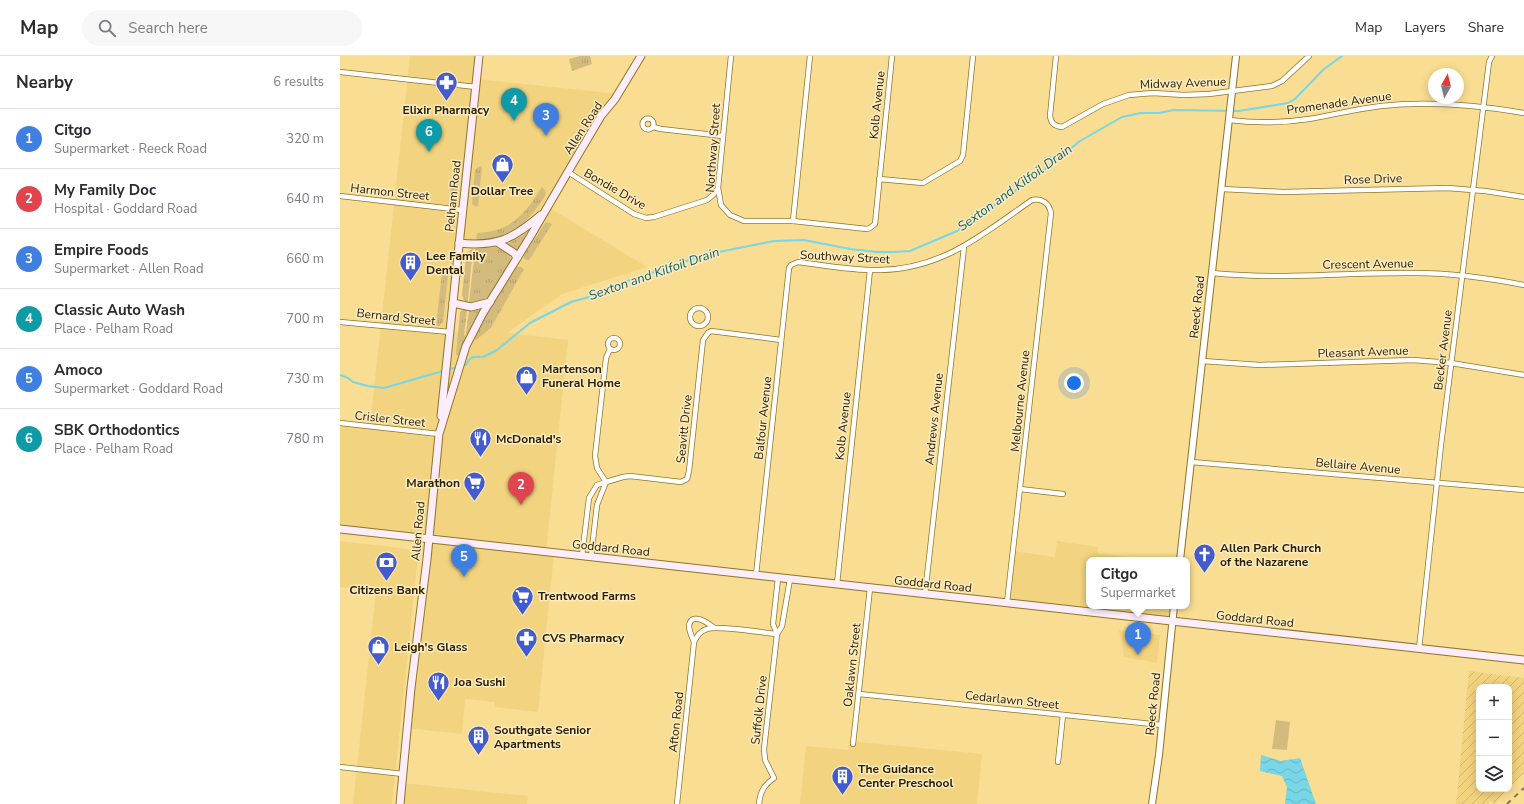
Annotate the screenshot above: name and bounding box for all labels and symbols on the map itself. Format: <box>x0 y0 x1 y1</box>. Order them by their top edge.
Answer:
north arrow <box>1428 68 1464 104</box>
pharmacy icon: Elixir Pharmacy <box>433 70 459 103</box>
street label: Kolb Avenue <box>865 70 889 140</box>
street label: Midway Avenue <box>1140 73 1226 93</box>
pin: 4 <box>501 88 527 121</box>
street label: Promenade Avenue <box>1286 88 1392 118</box>
street label: Allen Road <box>560 98 606 158</box>
place label: Elixir Pharmacy <box>403 102 490 118</box>
street label: Northway Street <box>702 102 724 193</box>
pin: 3 <box>533 103 559 136</box>
pin: 6 <box>416 119 442 152</box>
water label: Sexton and Kilfoil Drain <box>954 140 1076 236</box>
shop icon: Dollar Tree <box>489 151 515 184</box>
street label: Pelham Road <box>441 160 465 232</box>
street label: Bondie Drive <box>581 165 649 213</box>
street label: Rose Drive <box>1344 170 1402 188</box>
street label: Harmon Street <box>350 180 431 204</box>
place label: Dollar Tree <box>471 183 534 199</box>
water label: Sexton and Kilfoil Drain <box>586 243 722 305</box>
street label: Southway Street <box>800 247 891 267</box>
place label: Lee Family Dental <box>426 248 486 278</box>
building icon: Lee Family Dental <box>397 250 423 283</box>
street label: Crescent Avenue <box>1322 255 1414 273</box>
street label: Reeck Road <box>1186 275 1208 339</box>
street label: Bernard Street <box>356 305 437 329</box>
street label: Becker Avenue <box>1430 309 1456 391</box>
street label: Pleasant Avenue <box>1317 342 1409 362</box>
street label: Melbourne Avenue <box>1007 349 1033 453</box>
place label: Martenson Funeral Home <box>542 361 621 391</box>
shop icon: Martenson Funeral Home <box>514 363 540 396</box>
street label: Andrews Avenue <box>921 372 947 466</box>
your location <box>1064 373 1084 393</box>
street label: Balfour Avenue <box>751 376 775 460</box>
street label: Kolb Avenue <box>831 391 855 461</box>
street label: Seavitt Drive <box>672 394 696 464</box>
street label: Crisler Street <box>354 407 427 431</box>
restaurant icon: McDonald's <box>467 426 493 459</box>
place label: McDonald's <box>496 431 562 447</box>
street label: Bellaire Avenue <box>1315 454 1401 478</box>
supermarket icon: Marathon <box>462 470 488 503</box>
pin: 2 <box>508 472 534 505</box>
place label: Marathon <box>406 475 460 491</box>
street label: Allen Road <box>407 500 429 562</box>
street label: Goddard Road <box>571 536 651 560</box>
place label: Allen Park Church of the Nazarene <box>1220 540 1321 570</box>
church icon: Allen Park Church of the Nazarene <box>1191 542 1217 575</box>
pin: 5 <box>451 544 477 577</box>
bank icon: Citizens Bank <box>374 550 400 583</box>
street label: Goddard Road <box>893 572 973 596</box>
place label: Citizens Bank <box>349 582 425 598</box>
supermarket icon: Trentwood Farms <box>509 583 535 616</box>
place label: Trentwood Farms <box>538 588 636 604</box>
street label: Goddard Road <box>1215 607 1295 631</box>
street label: Oaklawn Street <box>840 622 864 708</box>
pin: 1 <box>1125 622 1151 655</box>
pharmacy icon: CVS Pharmacy <box>513 625 539 658</box>
place label: CVS Pharmacy <box>542 630 625 646</box>
shop icon: Leigh's Glass <box>366 634 392 667</box>
place label: Leigh's Glass <box>394 639 468 655</box>
restaurant icon: Joa Sushi <box>425 669 451 702</box>
street label: Reeck Road <box>1142 672 1164 736</box>
place label: Joa Sushi <box>453 674 505 690</box>
street label: Suffolk Drive <box>747 675 771 745</box>
street label: Cedarlawn Street <box>964 687 1061 713</box>
street label: Afton Road <box>665 691 687 753</box>
place label: Southgate Senior Apartments <box>494 722 591 752</box>
building icon: Southgate Senior Apartments <box>465 724 491 757</box>
place label: The Guidance Center Preschool <box>858 761 953 791</box>
building icon: The Guidance Center Preschool <box>829 763 855 796</box>

